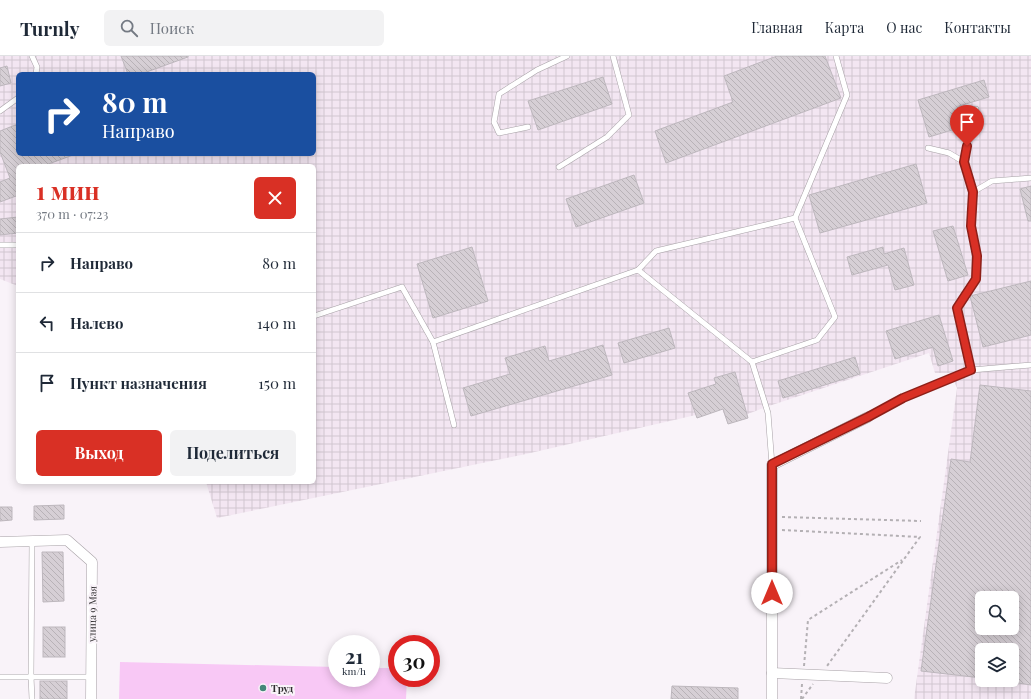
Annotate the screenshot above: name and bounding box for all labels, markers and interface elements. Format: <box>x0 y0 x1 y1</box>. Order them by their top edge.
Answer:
search box <box>104 10 384 46</box>
text: Turnly <box>20 15 80 41</box>
icon: search <box>118 17 140 39</box>
text: Поиск <box>150 18 194 38</box>
text: Главная <box>751 18 803 37</box>
text: Карта <box>825 18 864 37</box>
text: О нас <box>886 18 922 37</box>
text: Контакты <box>944 18 1011 37</box>
text: 80 m <box>102 83 168 120</box>
icon: right <box>36 88 88 140</box>
pin <box>950 105 984 146</box>
icon: arrive <box>956 111 978 133</box>
text: Направо <box>102 119 175 143</box>
text: 1 мин <box>36 174 100 206</box>
button: close <box>254 177 296 219</box>
text: 370 m · 07:23 <box>36 205 108 222</box>
icon: right <box>36 252 58 274</box>
text: Направо <box>70 253 133 273</box>
text: 80 m <box>262 253 296 273</box>
icon: left <box>36 312 58 334</box>
text: Налево <box>70 313 123 333</box>
text: 140 m <box>257 313 296 333</box>
icon: arrive <box>36 372 58 394</box>
text: Пункт назначения <box>70 373 207 393</box>
text: 150 m <box>258 373 296 393</box>
button: Выход <box>36 430 162 476</box>
button: Поделиться <box>170 430 296 476</box>
position arrow <box>751 572 793 614</box>
street label: улица 9 Мая <box>84 585 99 643</box>
map controls <box>975 591 1019 687</box>
button: search <box>975 591 1019 635</box>
speed limit sign: 30 <box>388 635 440 687</box>
text: 21 <box>345 642 363 669</box>
button: layers <box>975 643 1019 687</box>
text: km/h <box>342 664 366 678</box>
place label: Труд <box>271 681 294 695</box>
marker: Труд <box>258 683 268 693</box>

